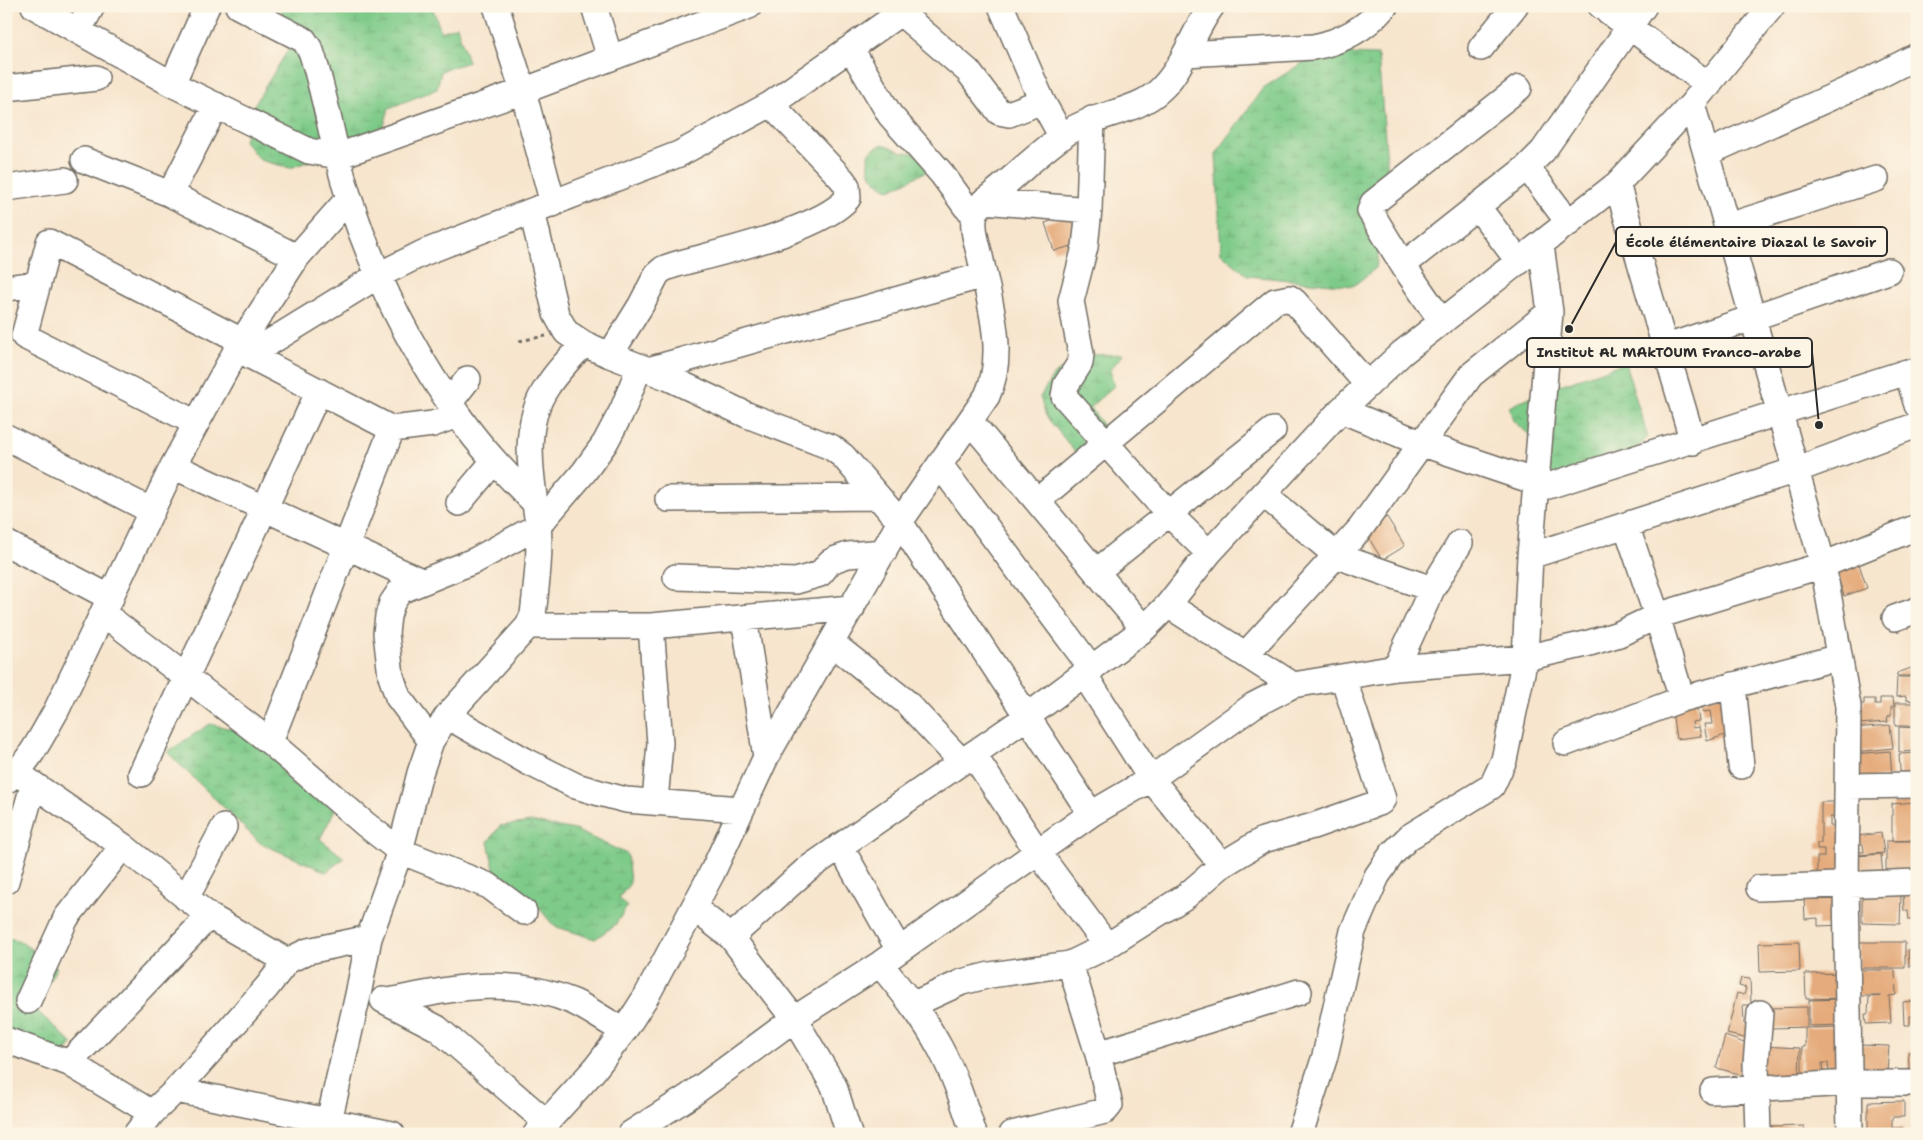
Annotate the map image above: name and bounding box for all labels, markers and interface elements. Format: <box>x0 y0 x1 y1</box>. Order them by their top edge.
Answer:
callout: École élémentaire Diazal le Savoir <box>1616 227 1887 256</box>
text: École élémentaire Diazal le Savoir <box>1626 233 1877 251</box>
callout: Institut AL MAkTOUM Franco-arabe <box>1527 338 1812 367</box>
text: Institut AL MAkTOUM Franco-arabe <box>1537 343 1801 361</box>

